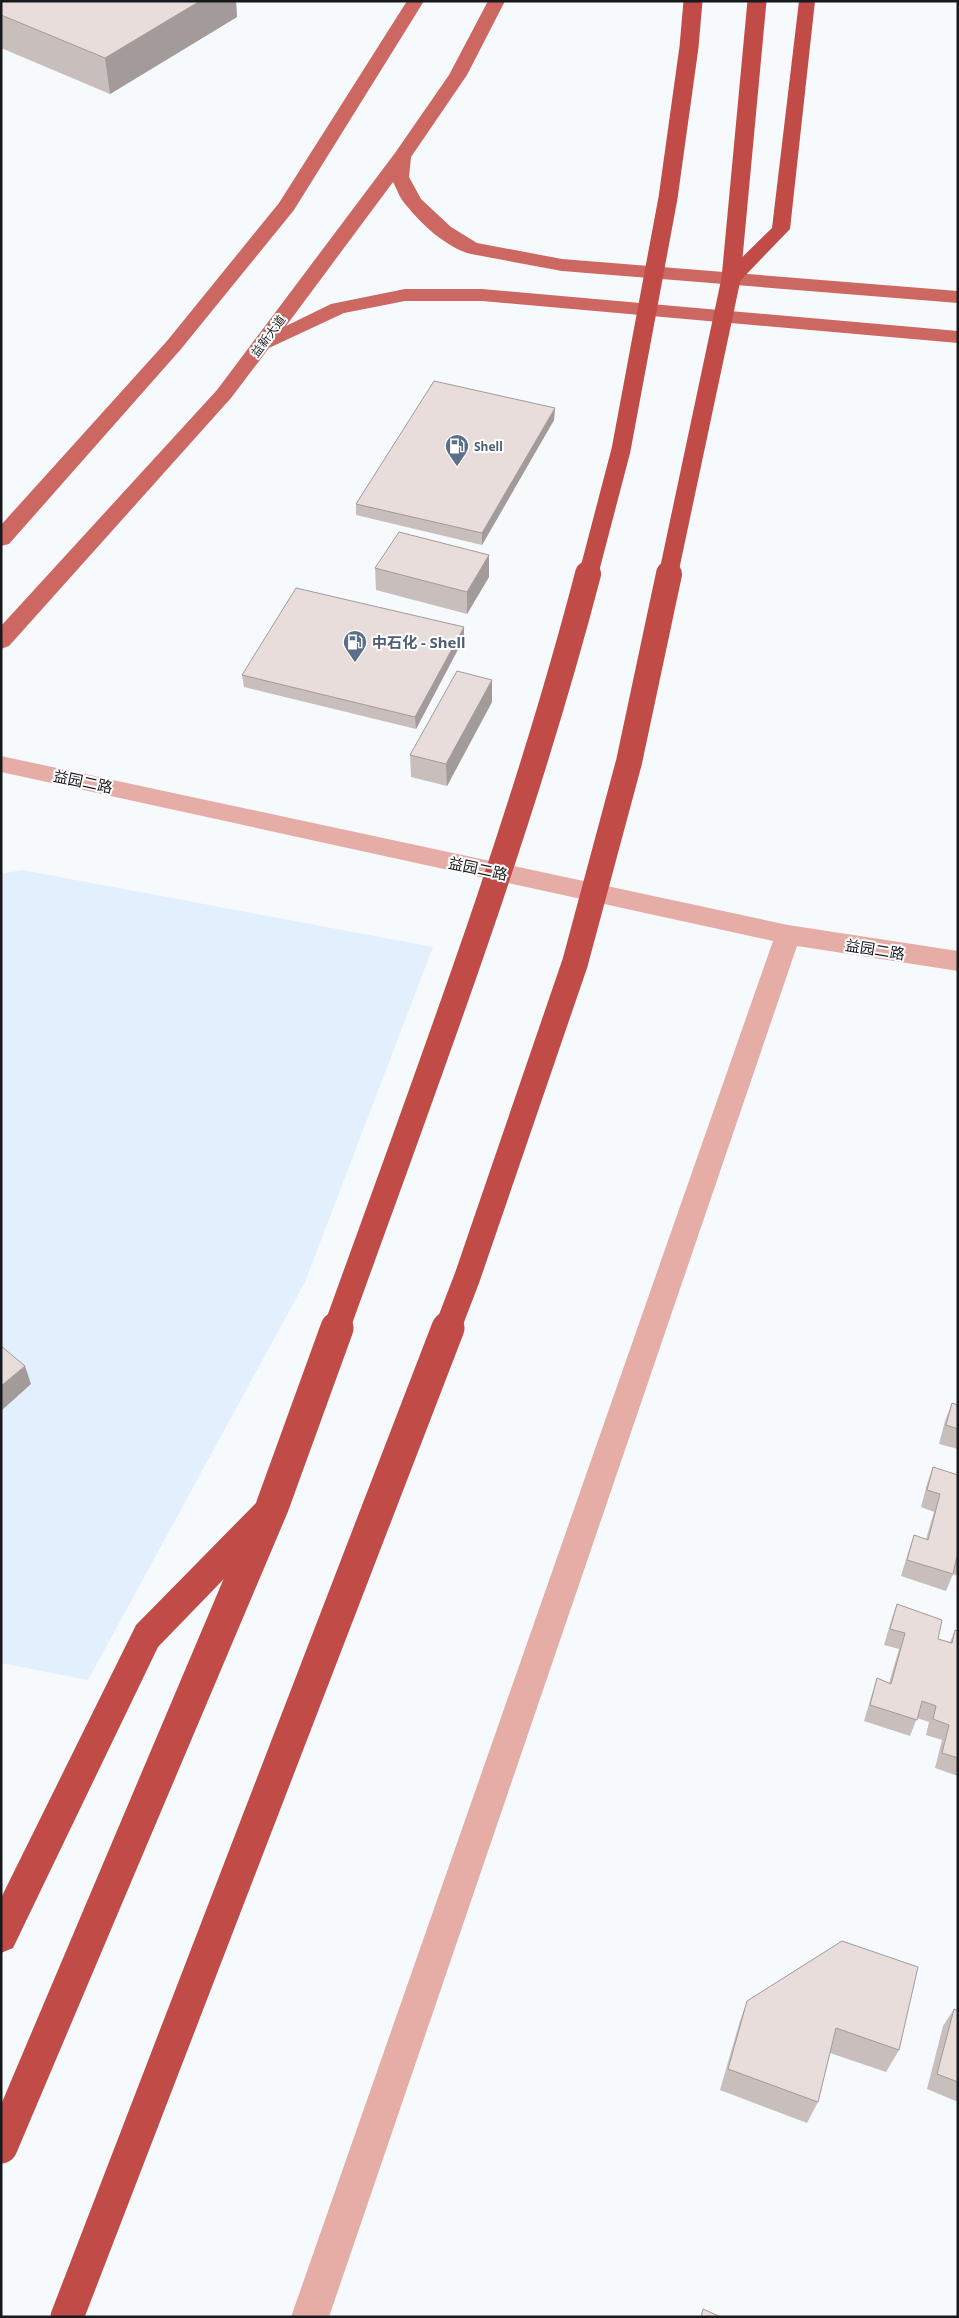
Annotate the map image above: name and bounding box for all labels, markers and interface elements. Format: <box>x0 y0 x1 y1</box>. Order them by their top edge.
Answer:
street label: 益新大道 <box>247 312 289 360</box>
fuel station icon: Shell <box>444 433 470 467</box>
place label: Shell <box>474 438 503 455</box>
fuel station icon: 中石化 - Shell <box>342 629 368 663</box>
place label: 中石化 - Shell <box>372 632 466 652</box>
street label: 益园二路 <box>52 765 114 797</box>
street label: 益园二路 <box>447 852 509 884</box>
street label: 益园二路 <box>844 934 906 964</box>

